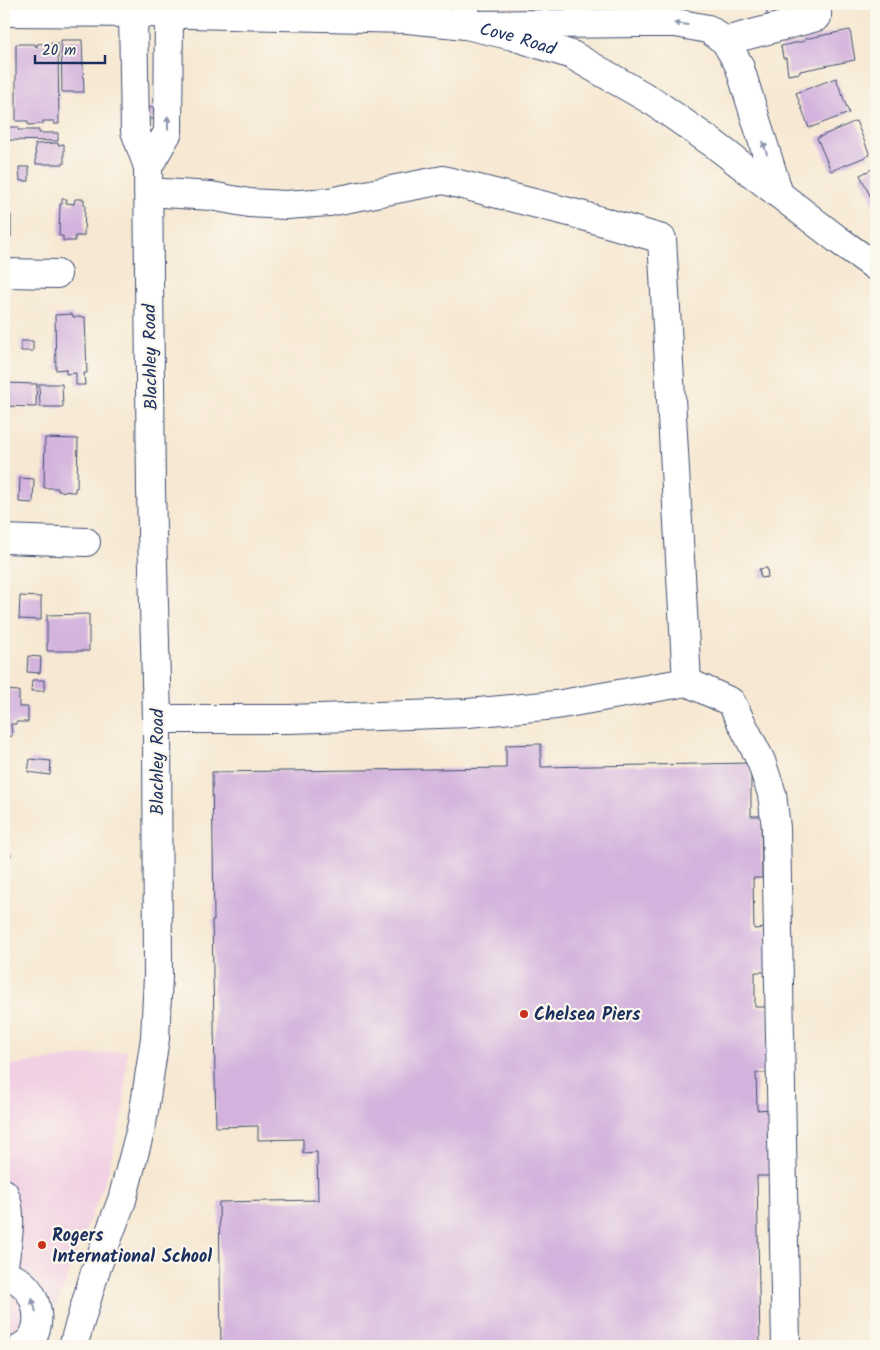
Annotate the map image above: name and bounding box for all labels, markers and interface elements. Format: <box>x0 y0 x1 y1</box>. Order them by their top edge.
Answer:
street label: Cove Road <box>477 16 560 65</box>
one-way arrow <box>673 20 689 28</box>
scale bar <box>35 32 105 64</box>
text: 20 m <box>42 39 76 63</box>
one-way arrow <box>164 115 172 131</box>
one-way arrow <box>760 140 768 155</box>
street label: Blachley Road <box>136 303 167 410</box>
street label: Blachley Road <box>144 708 173 815</box>
place label: Chelsea Piers <box>534 1001 641 1030</box>
marker: Chelsea Piers <box>518 1008 530 1020</box>
place label: Rogers International School <box>52 1222 212 1272</box>
marker: Rogers International School <box>36 1239 48 1251</box>
one-way arrow <box>30 1297 38 1312</box>

